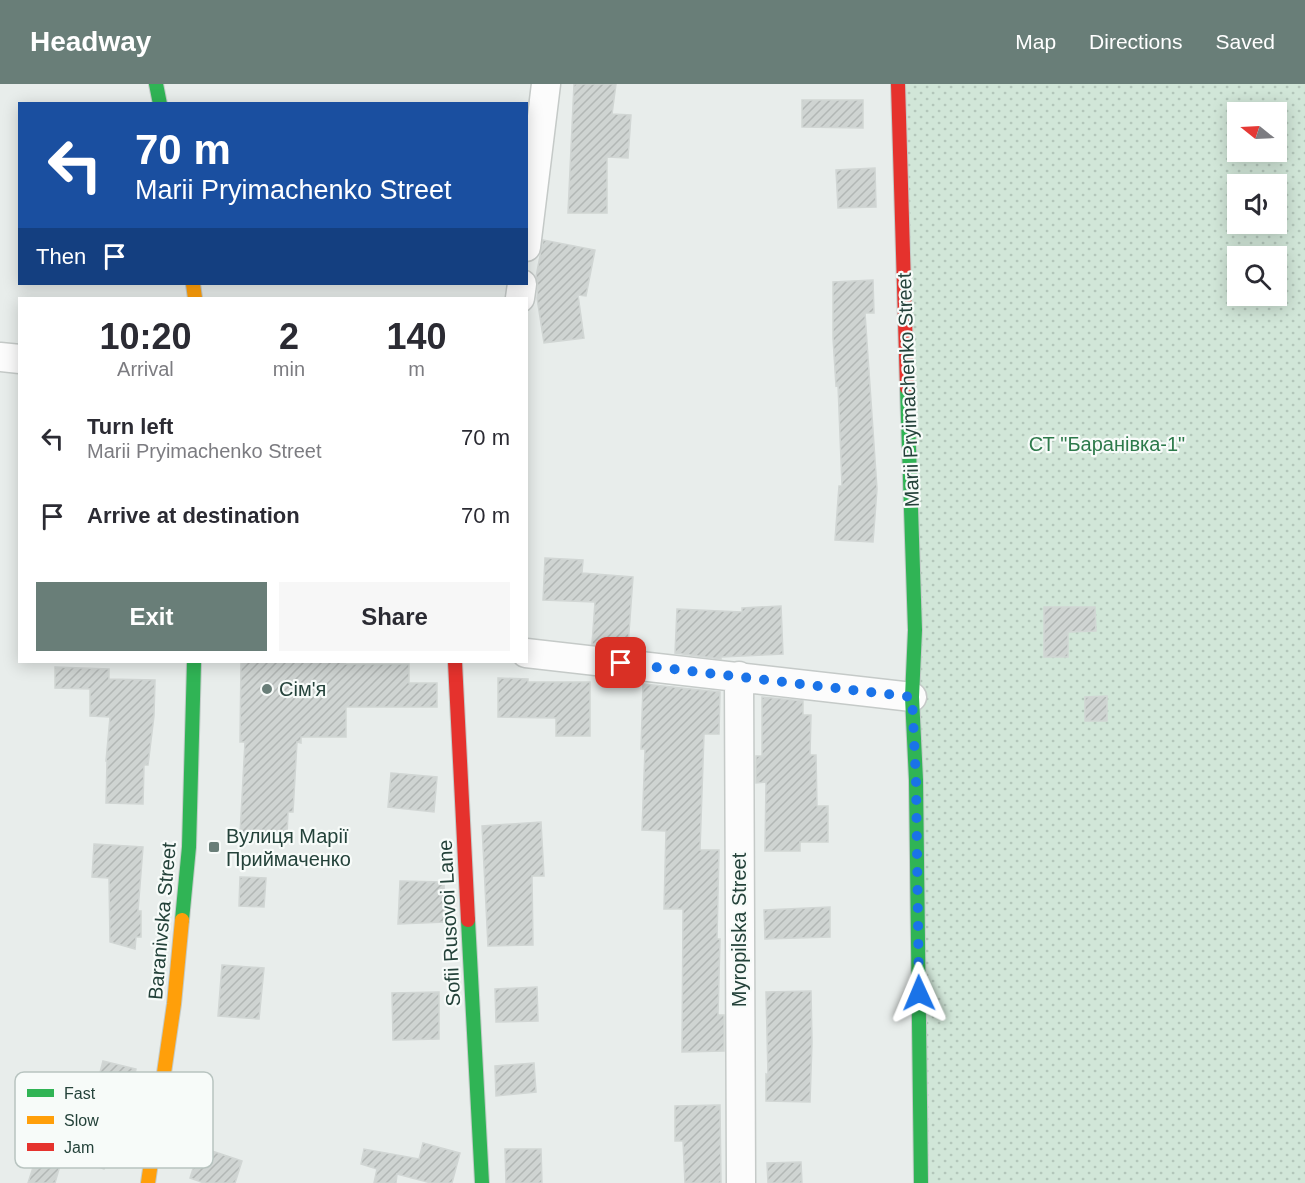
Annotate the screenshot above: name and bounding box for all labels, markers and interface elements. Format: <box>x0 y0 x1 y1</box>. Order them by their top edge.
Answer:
text: Headway <box>30 26 151 57</box>
text: Map <box>1015 30 1056 53</box>
text: Directions <box>1089 30 1182 53</box>
text: Saved <box>1215 30 1275 53</box>
north arrow <box>1227 102 1287 162</box>
map controls <box>1227 102 1287 306</box>
icon: left <box>36 126 114 204</box>
text: 70 m <box>135 126 231 173</box>
button: sound <box>1227 174 1287 234</box>
text: Marii Pryimachenko Street <box>135 175 452 205</box>
icon: arrive <box>98 240 131 273</box>
text: Then <box>36 244 86 269</box>
button: search <box>1227 246 1287 306</box>
street label: Marii Pryimachenko Street <box>893 272 923 508</box>
text: 10:20 <box>99 316 191 357</box>
text: 2 <box>279 316 299 357</box>
text: 140 <box>386 316 447 357</box>
text: Arrival <box>117 358 174 380</box>
text: min <box>273 358 305 380</box>
text: m <box>408 358 425 380</box>
text: Turn left <box>87 414 173 439</box>
icon: left <box>36 422 69 455</box>
text: 70 m <box>461 425 510 450</box>
park label: СТ "Баранівка-1" <box>1029 433 1185 455</box>
text: Marii Pryimachenko Street <box>87 440 322 462</box>
icon: arrive <box>36 500 69 533</box>
text: Arrive at destination <box>87 503 300 528</box>
text: 70 m <box>461 503 510 528</box>
button: Exit <box>36 582 267 651</box>
button: Share <box>279 582 510 651</box>
pin <box>595 637 646 688</box>
icon: arrive <box>604 646 637 679</box>
place label: Сім'я <box>279 678 326 700</box>
marker: Сім'я <box>260 682 274 696</box>
place label: Вулиця Марії Приймаченко <box>226 825 351 870</box>
street label: Sofii Rusovoi Lane <box>434 839 464 1007</box>
marker: Вулиця Марії Приймаченко <box>207 840 221 854</box>
street label: Baranivska Street <box>144 841 180 1001</box>
street label: Myropilska Street <box>728 852 750 1007</box>
position arrow <box>887 961 951 1025</box>
legend <box>15 1072 213 1168</box>
text: Fast <box>64 1085 96 1102</box>
text: Slow <box>64 1112 99 1129</box>
text: Jam <box>64 1139 94 1156</box>

